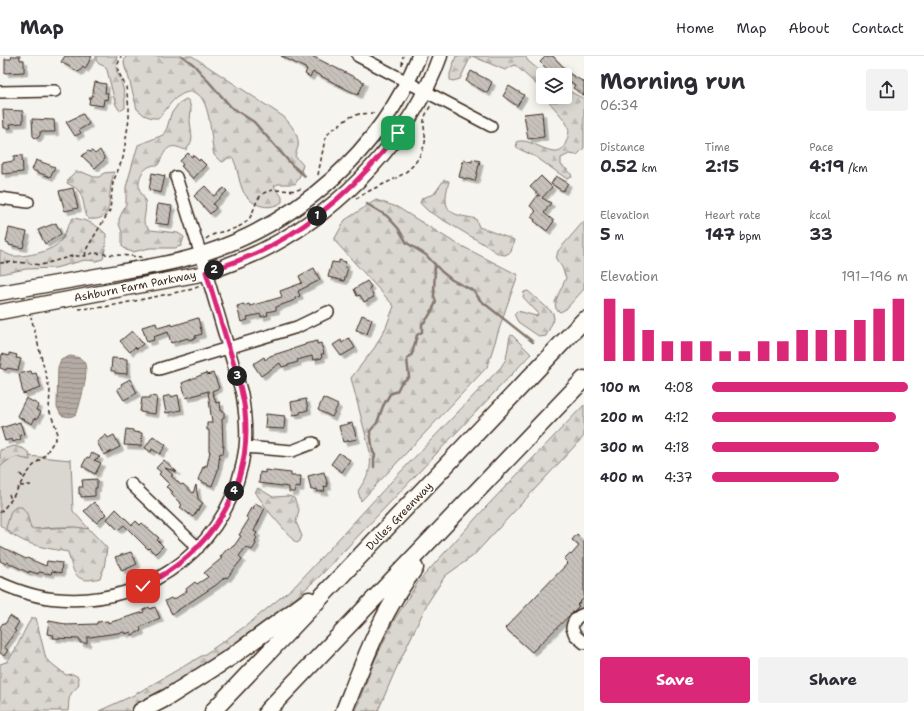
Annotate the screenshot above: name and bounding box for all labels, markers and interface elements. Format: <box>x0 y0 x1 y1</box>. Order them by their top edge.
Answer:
text: Map <box>20 15 64 40</box>
text: Home <box>676 19 715 37</box>
text: Map <box>737 19 767 37</box>
text: About <box>789 19 830 37</box>
text: Contact <box>852 19 904 37</box>
text: Morning run <box>600 67 745 96</box>
map controls <box>536 68 572 104</box>
button: layers <box>536 68 572 104</box>
button: share <box>866 69 908 111</box>
text: 06:34 <box>600 97 638 114</box>
pin <box>381 116 415 150</box>
icon: arrive <box>387 122 409 144</box>
text: Distance <box>600 140 645 155</box>
text: Time <box>705 140 730 155</box>
text: Pace <box>809 140 834 155</box>
text: 0.52 <box>600 155 638 177</box>
text: 2:15 <box>705 155 739 177</box>
text: 4:19 <box>809 155 844 177</box>
text: km <box>638 161 657 176</box>
text: /km <box>844 161 868 176</box>
pin: 1 <box>307 206 327 226</box>
text: 1 <box>314 208 320 223</box>
text: Elevation <box>600 208 649 223</box>
text: Heart rate <box>705 208 761 223</box>
text: kcal <box>809 208 831 223</box>
text: 5 <box>600 223 611 245</box>
text: 147 <box>705 223 735 245</box>
text: 33 <box>809 223 833 245</box>
text: m <box>611 229 624 244</box>
text: bpm <box>735 229 761 244</box>
pin: 2 <box>204 260 224 280</box>
text: 2 <box>210 262 218 277</box>
street label: Ashburn Farm Parkway <box>73 267 198 306</box>
text: Elevation <box>600 268 658 285</box>
text: 191–196 m <box>841 268 908 285</box>
pin: 3 <box>227 366 247 386</box>
text: 3 <box>233 368 241 383</box>
text: 100 m <box>600 379 640 396</box>
text: 4:08 <box>664 379 694 396</box>
text: 200 m <box>600 409 643 426</box>
text: 4:12 <box>664 409 689 426</box>
text: 300 m <box>600 439 644 456</box>
text: 4:18 <box>664 439 690 456</box>
text: 400 m <box>600 469 644 486</box>
text: 4:37 <box>664 469 693 486</box>
street label: Dulles Greenway <box>363 479 436 554</box>
pin: 4 <box>224 481 244 501</box>
text: 4 <box>230 483 238 498</box>
pin <box>126 569 160 603</box>
icon: check <box>132 575 154 597</box>
button: Save <box>600 657 750 703</box>
button: Share <box>758 657 908 703</box>

